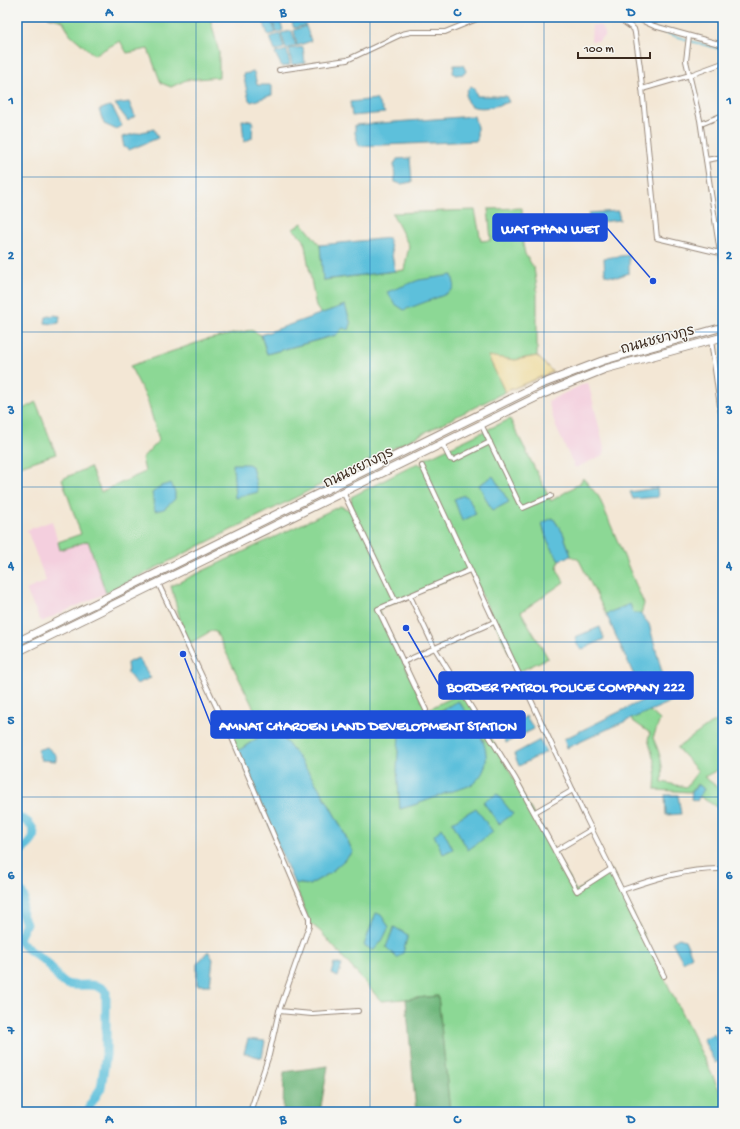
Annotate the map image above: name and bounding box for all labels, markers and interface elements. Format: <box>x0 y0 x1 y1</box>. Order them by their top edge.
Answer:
text: A <box>104 6 114 21</box>
text: B <box>279 6 288 21</box>
text: C <box>452 6 462 21</box>
text: D <box>626 6 636 21</box>
scale bar <box>578 34 650 60</box>
text: 100 m <box>583 43 614 57</box>
text: 1 <box>7 94 14 109</box>
text: 1 <box>725 94 732 109</box>
callout: WAT PHAN WET <box>493 214 607 241</box>
text: WAT PHAN WET <box>500 221 600 239</box>
text: 2 <box>8 249 15 264</box>
text: 2 <box>726 249 733 264</box>
street label: ถนนชยางกูร <box>619 323 697 359</box>
text: 3 <box>7 404 15 419</box>
text: 3 <box>725 404 733 419</box>
street label: ถนนชยางกูร <box>321 445 397 493</box>
text: 4 <box>7 559 15 574</box>
text: 4 <box>725 559 733 574</box>
callout: BORDER PATROL POLICE COMPANY 222 <box>439 672 693 699</box>
text: BORDER PATROL POLICE COMPANY 222 <box>446 679 686 697</box>
callout: AMNAT CHAROEN LAND DEVELOPMENT STATION <box>211 711 525 738</box>
text: 5 <box>8 714 15 729</box>
text: 5 <box>726 714 733 729</box>
text: AMNAT CHAROEN LAND DEVELOPMENT STATION <box>218 718 517 736</box>
text: 6 <box>8 869 15 884</box>
text: 6 <box>726 869 733 884</box>
text: 7 <box>7 1024 16 1039</box>
text: 7 <box>725 1024 734 1039</box>
text: A <box>104 1113 114 1128</box>
text: B <box>279 1113 288 1128</box>
text: C <box>452 1113 462 1128</box>
text: D <box>626 1113 636 1128</box>

